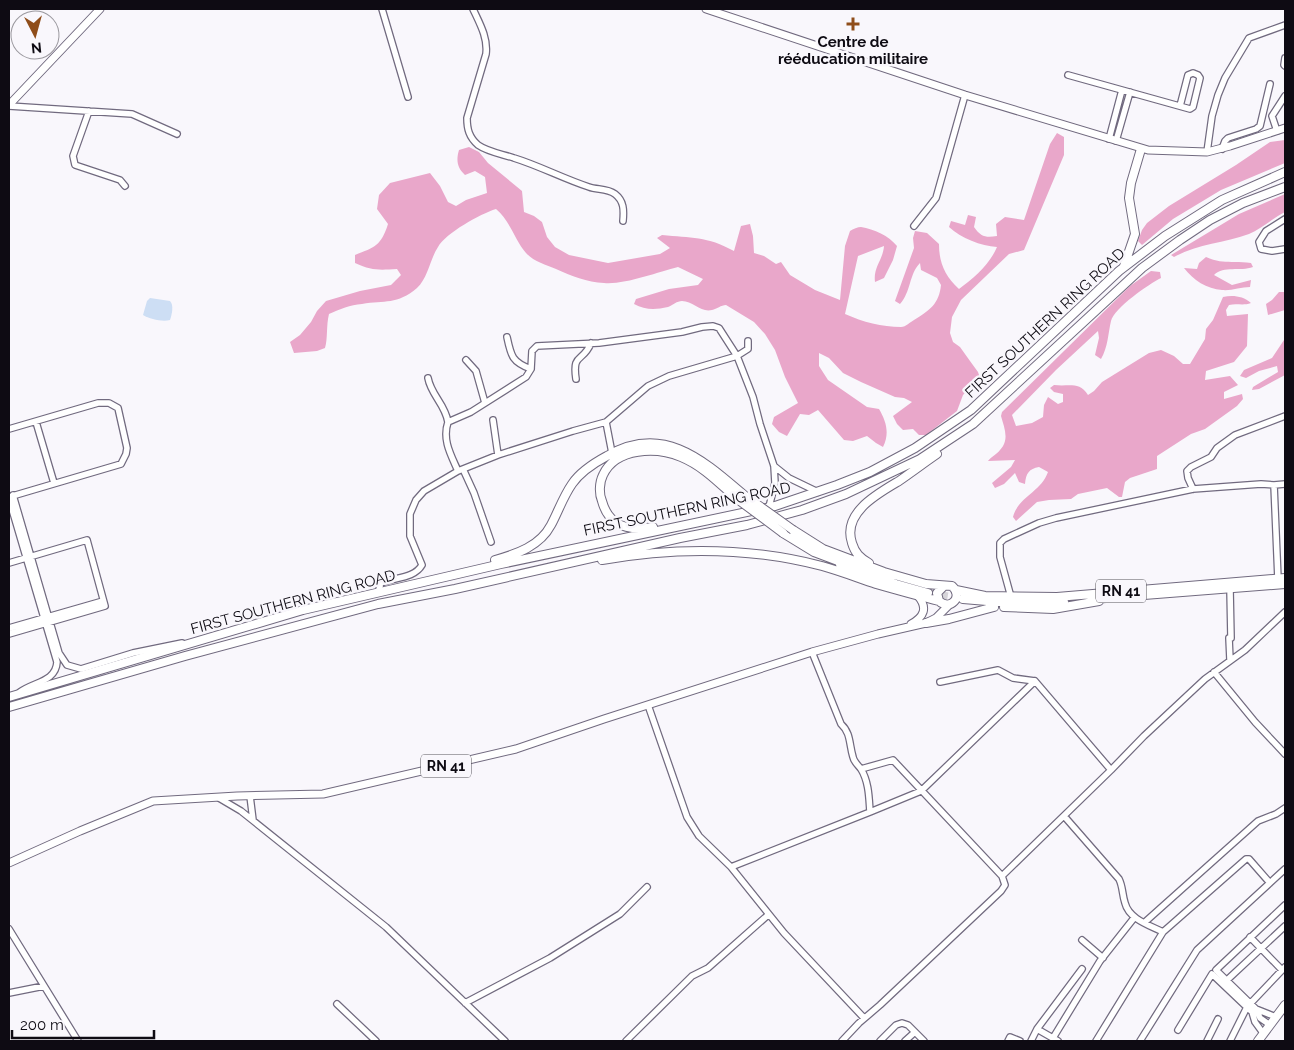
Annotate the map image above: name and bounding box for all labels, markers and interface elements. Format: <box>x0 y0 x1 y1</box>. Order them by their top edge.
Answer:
north arrow <box>10 10 60 60</box>
marker: Centre de rééducation militaire <box>846 17 860 31</box>
place label: Centre de rééducation militaire <box>778 33 928 68</box>
text: N <box>30 39 43 56</box>
street label: FIRST SOUTHERN RING ROAD <box>962 244 1129 402</box>
street label: FIRST SOUTHERN RING ROAD <box>582 478 793 540</box>
street label: FIRST SOUTHERN RING ROAD <box>189 566 398 638</box>
road number: RN 41 <box>1096 580 1146 602</box>
road number: RN 41 <box>421 754 471 778</box>
scale bar <box>12 1008 155 1040</box>
text: 200 m <box>20 1016 64 1034</box>

